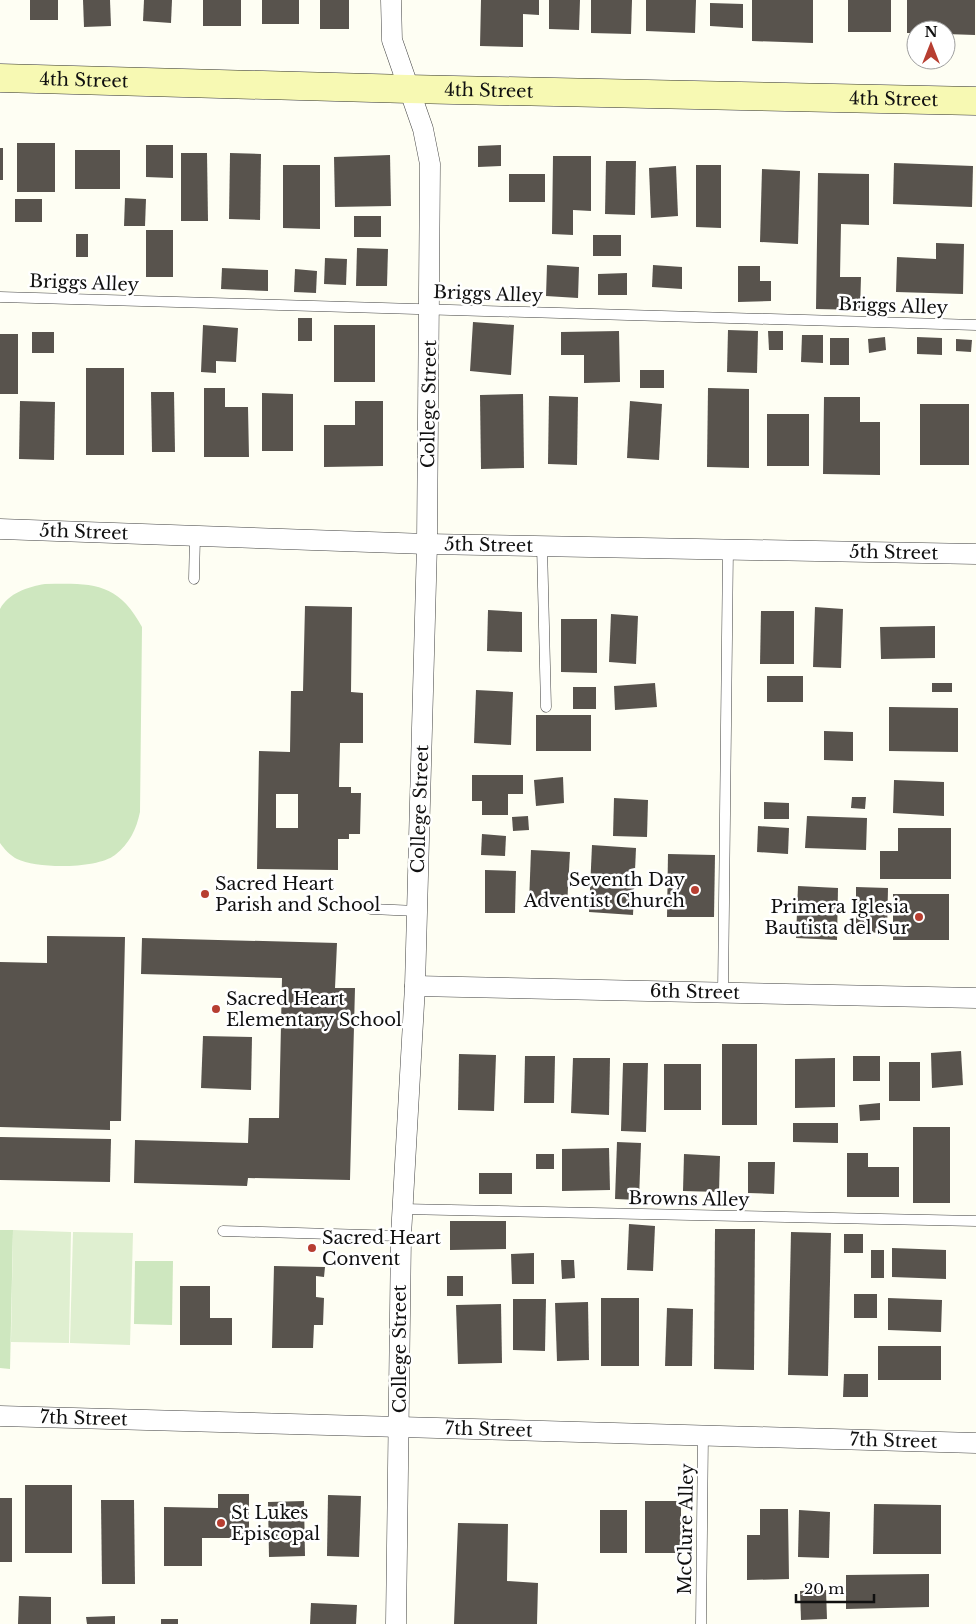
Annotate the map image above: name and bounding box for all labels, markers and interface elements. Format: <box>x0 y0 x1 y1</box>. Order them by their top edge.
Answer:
north arrow <box>906 20 956 70</box>
text: N <box>924 23 938 41</box>
street label: 4th Street <box>39 68 129 92</box>
street label: 4th Street <box>444 79 534 103</box>
street label: 4th Street <box>849 87 939 111</box>
street label: Briggs Alley <box>29 270 140 296</box>
street label: Briggs Alley <box>433 281 544 307</box>
street label: Briggs Alley <box>838 293 949 319</box>
street label: College Street <box>417 339 441 468</box>
street label: 5th Street <box>39 519 129 545</box>
street label: 5th Street <box>444 533 534 557</box>
street label: 5th Street <box>849 541 938 564</box>
street label: College Street <box>407 744 433 874</box>
place label: Seventh Day Adventist Church <box>523 869 685 912</box>
place label: Sacred Heart Parish and School <box>215 873 380 916</box>
marker: Seventh Day Adventist Church <box>689 884 701 896</box>
marker: Sacred Heart Parish and School <box>199 888 211 900</box>
place label: Primera Iglesia Bautista del Sur <box>765 896 909 939</box>
marker: Primera Iglesia Bautista del Sur <box>913 911 925 923</box>
street label: 6th Street <box>650 980 740 1004</box>
place label: Sacred Heart Elementary School <box>226 988 402 1031</box>
marker: Sacred Heart Elementary School <box>210 1003 222 1015</box>
street label: Browns Alley <box>628 1187 750 1211</box>
place label: Sacred Heart Convent <box>322 1227 441 1270</box>
marker: Sacred Heart Convent <box>306 1242 318 1254</box>
street label: College Street <box>389 1285 411 1413</box>
street label: 7th Street <box>40 1406 128 1431</box>
street label: 7th Street <box>445 1417 533 1442</box>
street label: 7th Street <box>850 1429 938 1453</box>
street label: McClure Alley <box>674 1463 698 1595</box>
place label: St Lukes Episcopal <box>231 1502 320 1545</box>
marker: St Lukes Episcopal <box>215 1517 227 1529</box>
scale bar <box>796 1572 874 1604</box>
text: 20 m <box>804 1579 844 1598</box>

